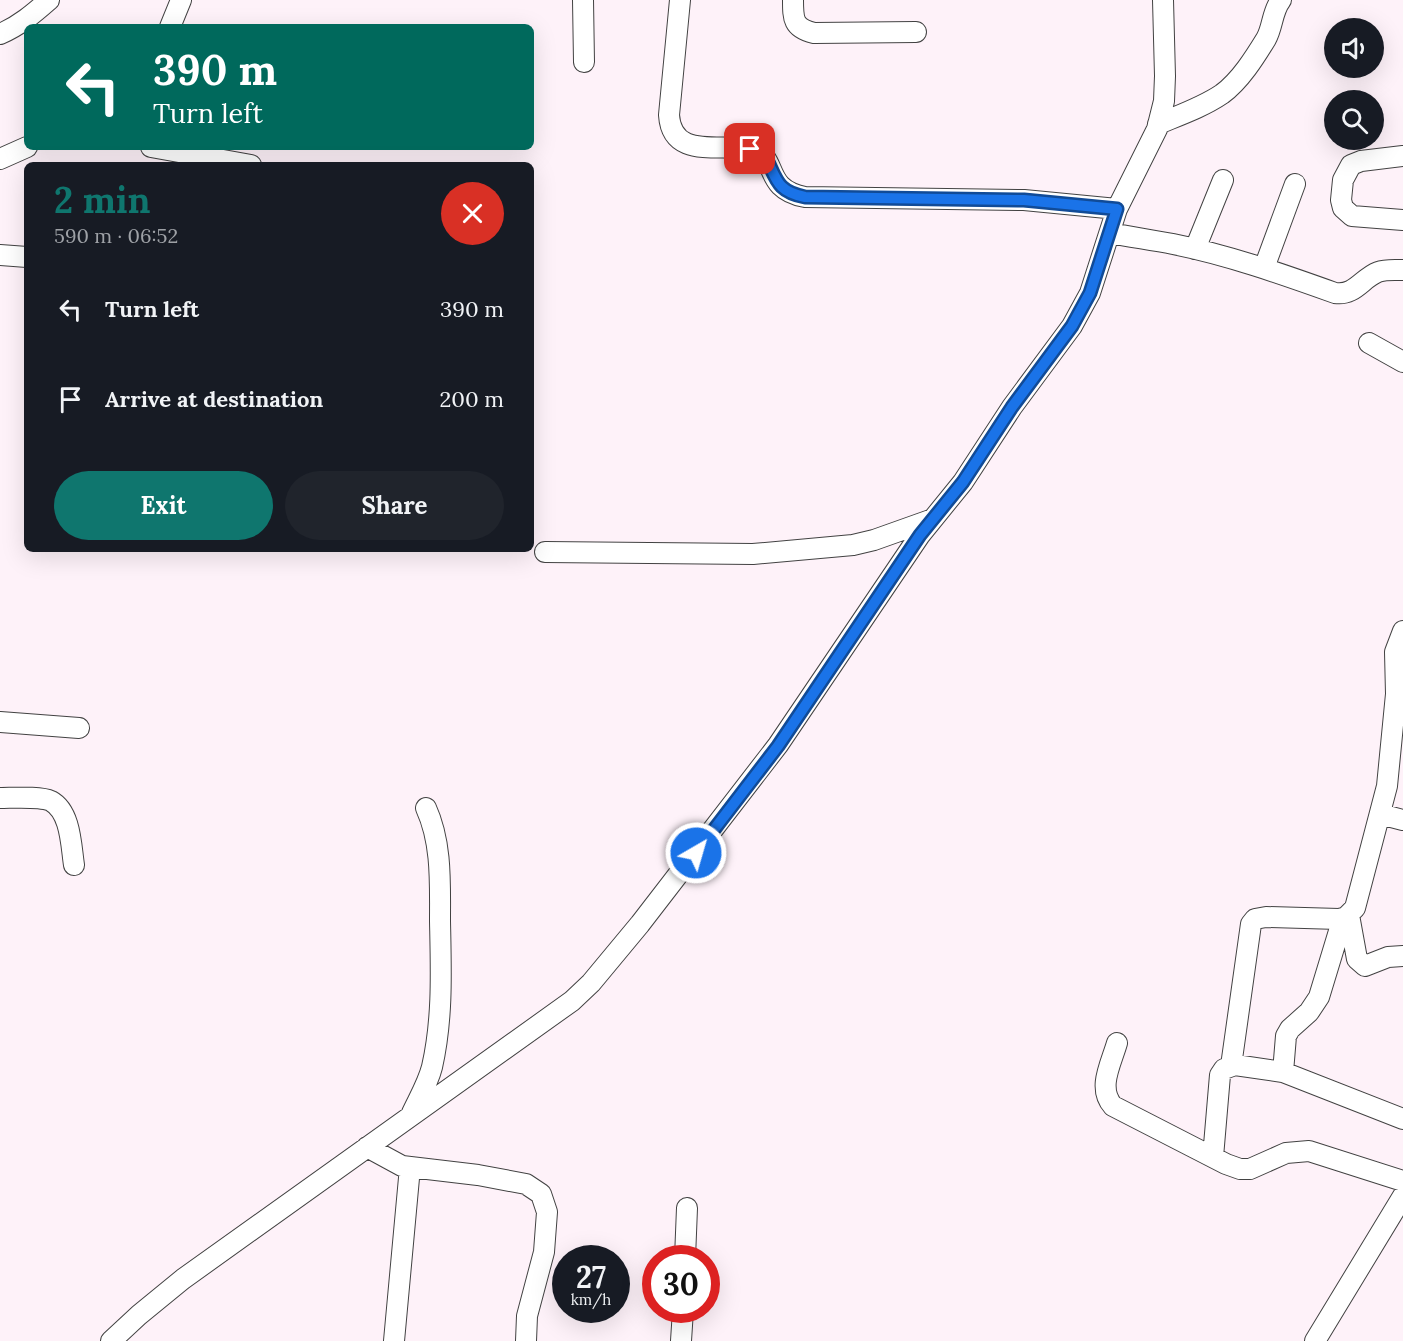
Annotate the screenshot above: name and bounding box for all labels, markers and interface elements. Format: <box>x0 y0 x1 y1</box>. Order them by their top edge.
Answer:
map controls <box>1324 18 1384 150</box>
button: sound <box>1324 18 1384 78</box>
text: 390 m <box>153 43 277 97</box>
icon: left <box>54 48 132 126</box>
button: search <box>1324 90 1384 150</box>
text: Turn left <box>153 96 263 130</box>
pin <box>724 123 775 174</box>
icon: arrive <box>733 132 766 165</box>
text: 2 min <box>54 177 151 223</box>
button: close <box>441 182 504 245</box>
text: 590 m · 06:52 <box>54 223 178 248</box>
icon: left <box>54 293 87 326</box>
text: Turn left <box>105 295 199 323</box>
text: 390 m <box>440 295 504 323</box>
icon: arrive <box>54 383 87 416</box>
text: Arrive at destination <box>105 385 323 413</box>
text: 200 m <box>439 385 504 413</box>
button: Exit <box>54 471 273 540</box>
button: Share <box>285 471 504 540</box>
position arrow <box>664 821 728 885</box>
speed limit sign: 30 <box>642 1245 720 1323</box>
text: 27 <box>576 1258 606 1296</box>
text: km/h <box>571 1290 611 1309</box>

